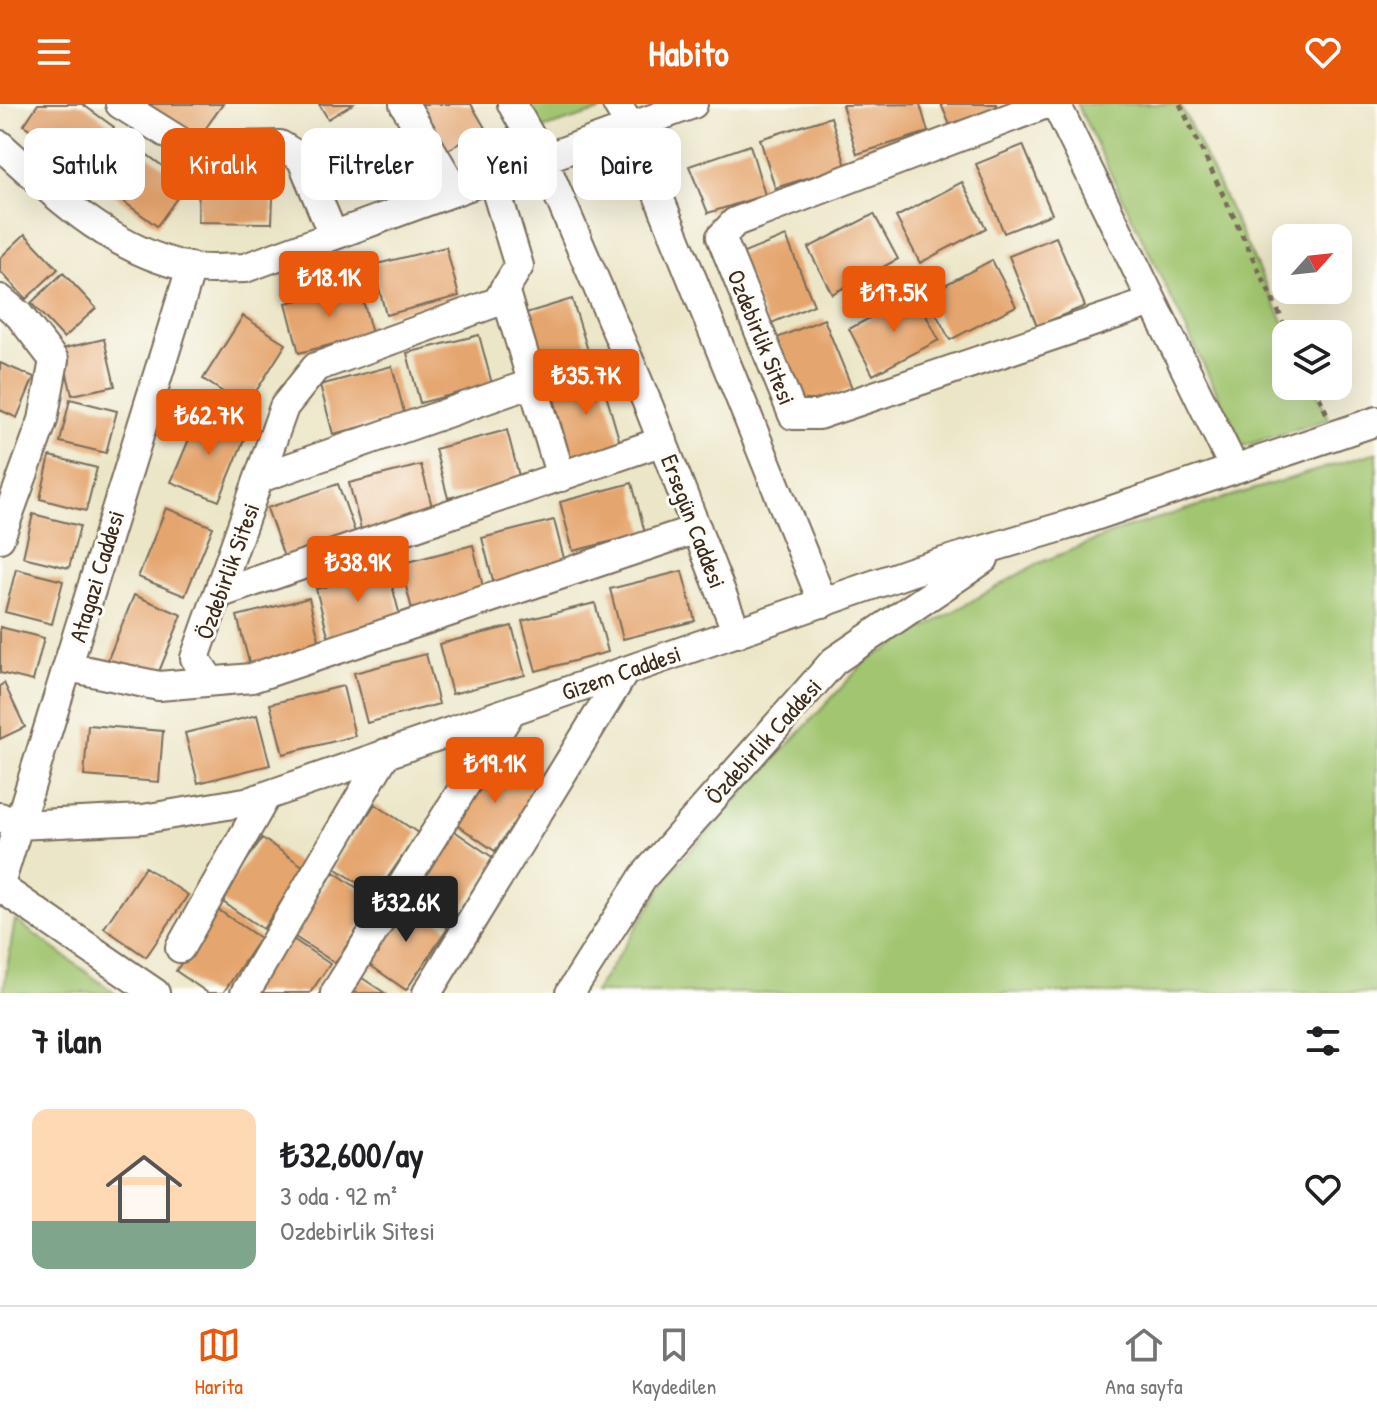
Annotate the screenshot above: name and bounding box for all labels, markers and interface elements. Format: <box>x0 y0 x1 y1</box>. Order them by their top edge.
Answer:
text: Habito <box>648 28 729 77</box>
icon: menu <box>32 30 76 74</box>
icon: heart <box>1301 30 1345 74</box>
chip: Satılık <box>24 128 145 200</box>
chip: Kiralık <box>161 128 285 200</box>
chip: Filtreler <box>301 128 442 200</box>
chip: Yeni <box>458 128 557 200</box>
chip: Daire <box>573 128 681 200</box>
north arrow <box>1272 224 1352 304</box>
map controls <box>1272 224 1352 400</box>
pin: ₺18.1K <box>264 251 394 319</box>
text: ₺18.1K <box>297 259 361 294</box>
street label: Ozdebirlik Sitesi <box>720 265 804 409</box>
pin: ₺17.5K <box>829 266 959 334</box>
text: ₺17.5K <box>860 274 928 309</box>
button: layers <box>1272 320 1352 400</box>
pin: ₺35.7K <box>521 349 651 417</box>
text: ₺35.7K <box>551 357 621 392</box>
pin: ₺62.7K <box>144 389 274 457</box>
text: ₺62.7K <box>174 397 244 432</box>
street label: Ersegün Caddesi <box>654 450 734 592</box>
street label: Özdebirlik Sitesi <box>187 498 267 644</box>
street label: Atagazi Caddesi <box>61 506 131 646</box>
pin: ₺38.9K <box>293 536 423 604</box>
text: ₺38.9K <box>325 544 391 579</box>
street label: Gizem Caddesi <box>557 637 685 707</box>
street label: Özdebirlik Caddesi <box>698 671 828 811</box>
pin: ₺19.1K <box>430 737 560 805</box>
text: ₺19.1K <box>464 745 526 780</box>
pin: ₺32.6K <box>341 876 471 944</box>
text: ₺32.6K <box>372 884 440 919</box>
text: 7 ilan <box>32 1018 102 1064</box>
icon: filters <box>1301 1019 1345 1063</box>
text: ₺32,600/ay <box>280 1132 424 1178</box>
icon: home <box>96 1141 192 1237</box>
icon: heart <box>1301 1167 1345 1211</box>
text: 3 oda · 92 m² <box>280 1178 397 1213</box>
text: Ozdebirlik Sitesi <box>280 1213 435 1248</box>
tab: Harita <box>194 1323 243 1401</box>
tab: Kaydedilen <box>632 1323 717 1401</box>
tab: Ana sayfa <box>1105 1323 1183 1401</box>

